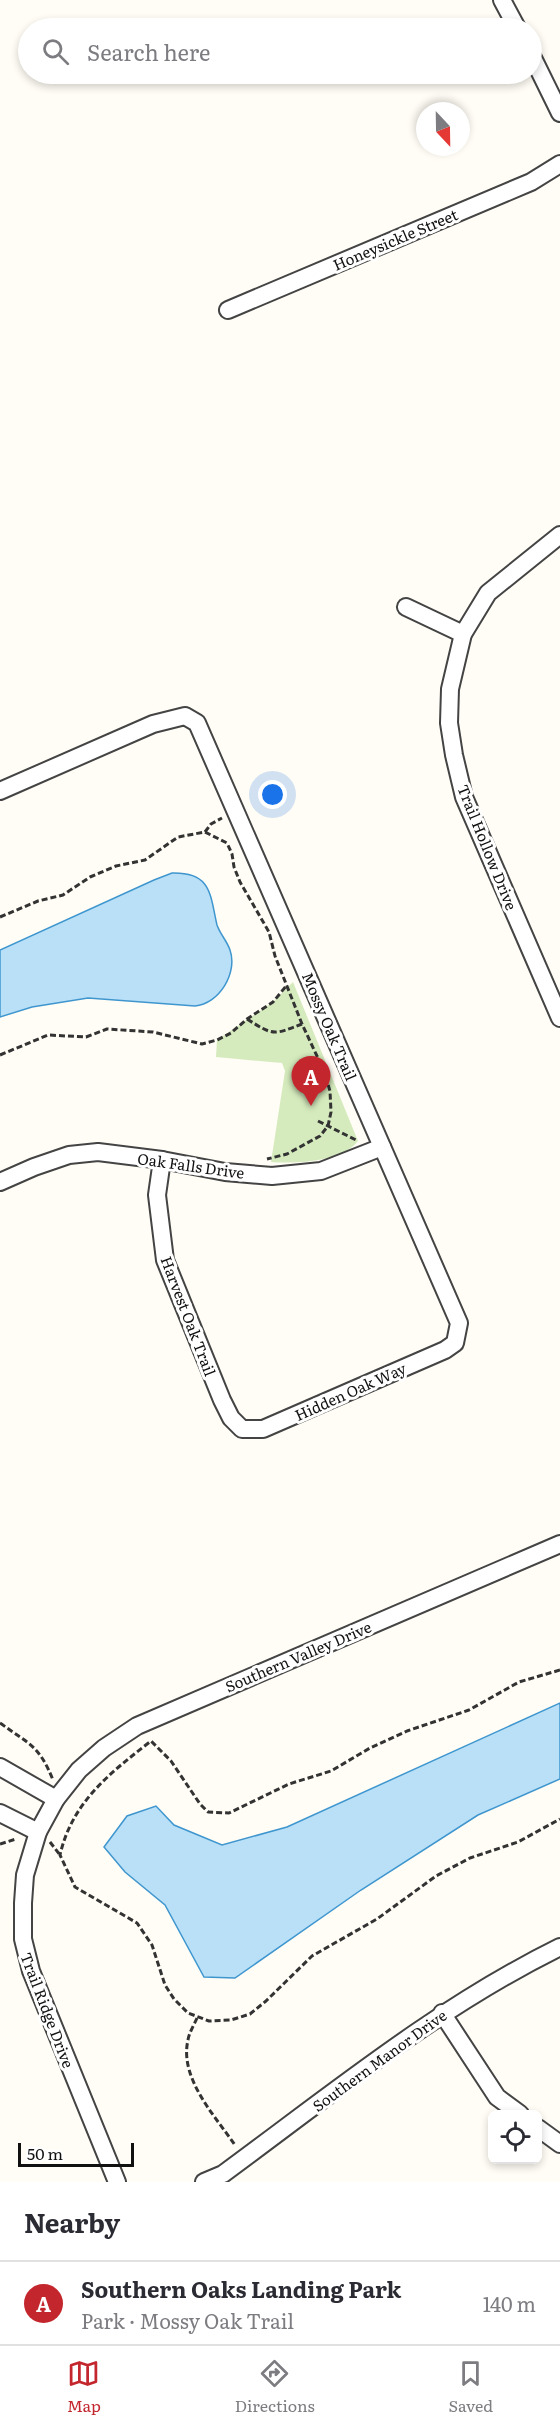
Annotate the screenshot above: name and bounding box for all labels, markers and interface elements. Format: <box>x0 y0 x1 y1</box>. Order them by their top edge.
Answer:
search box <box>18 18 542 84</box>
icon: search <box>39 35 72 68</box>
text: Search here <box>87 35 210 68</box>
north arrow <box>416 102 470 156</box>
street label: Honeysickle Street <box>329 202 461 276</box>
your location <box>258 780 287 809</box>
street label: Trail Hollow Drive <box>452 781 524 914</box>
street label: Mossy Oak Trail <box>297 968 363 1084</box>
pin: A <box>292 1056 330 1106</box>
street label: Oak Falls Drive <box>136 1146 246 1184</box>
street label: Harvest Oak Trail <box>156 1253 222 1379</box>
street label: Hidden Oak Way <box>291 1356 410 1426</box>
street label: Southern Valley Drive <box>221 1615 375 1697</box>
street label: Trail Ridge Drive <box>15 1949 81 2071</box>
street label: Southern Manor Drive <box>307 2003 451 2117</box>
map controls <box>488 2110 542 2164</box>
button: locate <box>488 2110 542 2164</box>
scale bar <box>18 2140 134 2168</box>
text: 50 m <box>27 2141 63 2165</box>
text: Nearby <box>24 2202 120 2241</box>
text: Southern Oaks Landing Park <box>81 2272 401 2305</box>
text: A <box>36 2288 51 2318</box>
text: 140 m <box>483 2288 536 2318</box>
text: Park · Mossy Oak Trail <box>81 2305 294 2335</box>
tab: Map <box>67 2357 101 2417</box>
tab: Directions <box>235 2357 315 2417</box>
tab: Saved <box>449 2357 493 2417</box>

